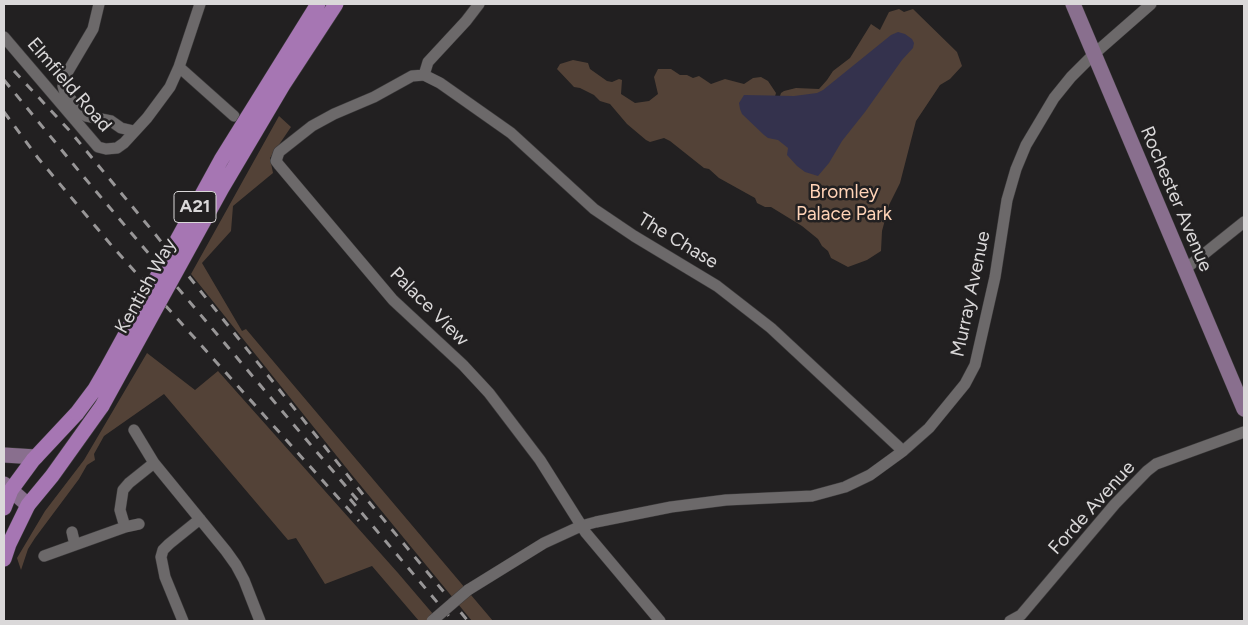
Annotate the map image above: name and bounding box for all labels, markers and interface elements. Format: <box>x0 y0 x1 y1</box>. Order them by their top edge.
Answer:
street label: Elmfield Road <box>22 33 116 137</box>
street label: Rochester Avenue <box>1135 123 1217 275</box>
park label: Bromley Palace Park <box>796 181 892 225</box>
road number: A21 <box>174 192 216 222</box>
street label: The Chase <box>634 208 722 274</box>
street label: Murray Avenue <box>947 229 995 359</box>
street label: Kentish Way <box>111 234 181 338</box>
street label: Palace View <box>385 263 473 351</box>
street label: Forde Avenue <box>1044 456 1140 560</box>

